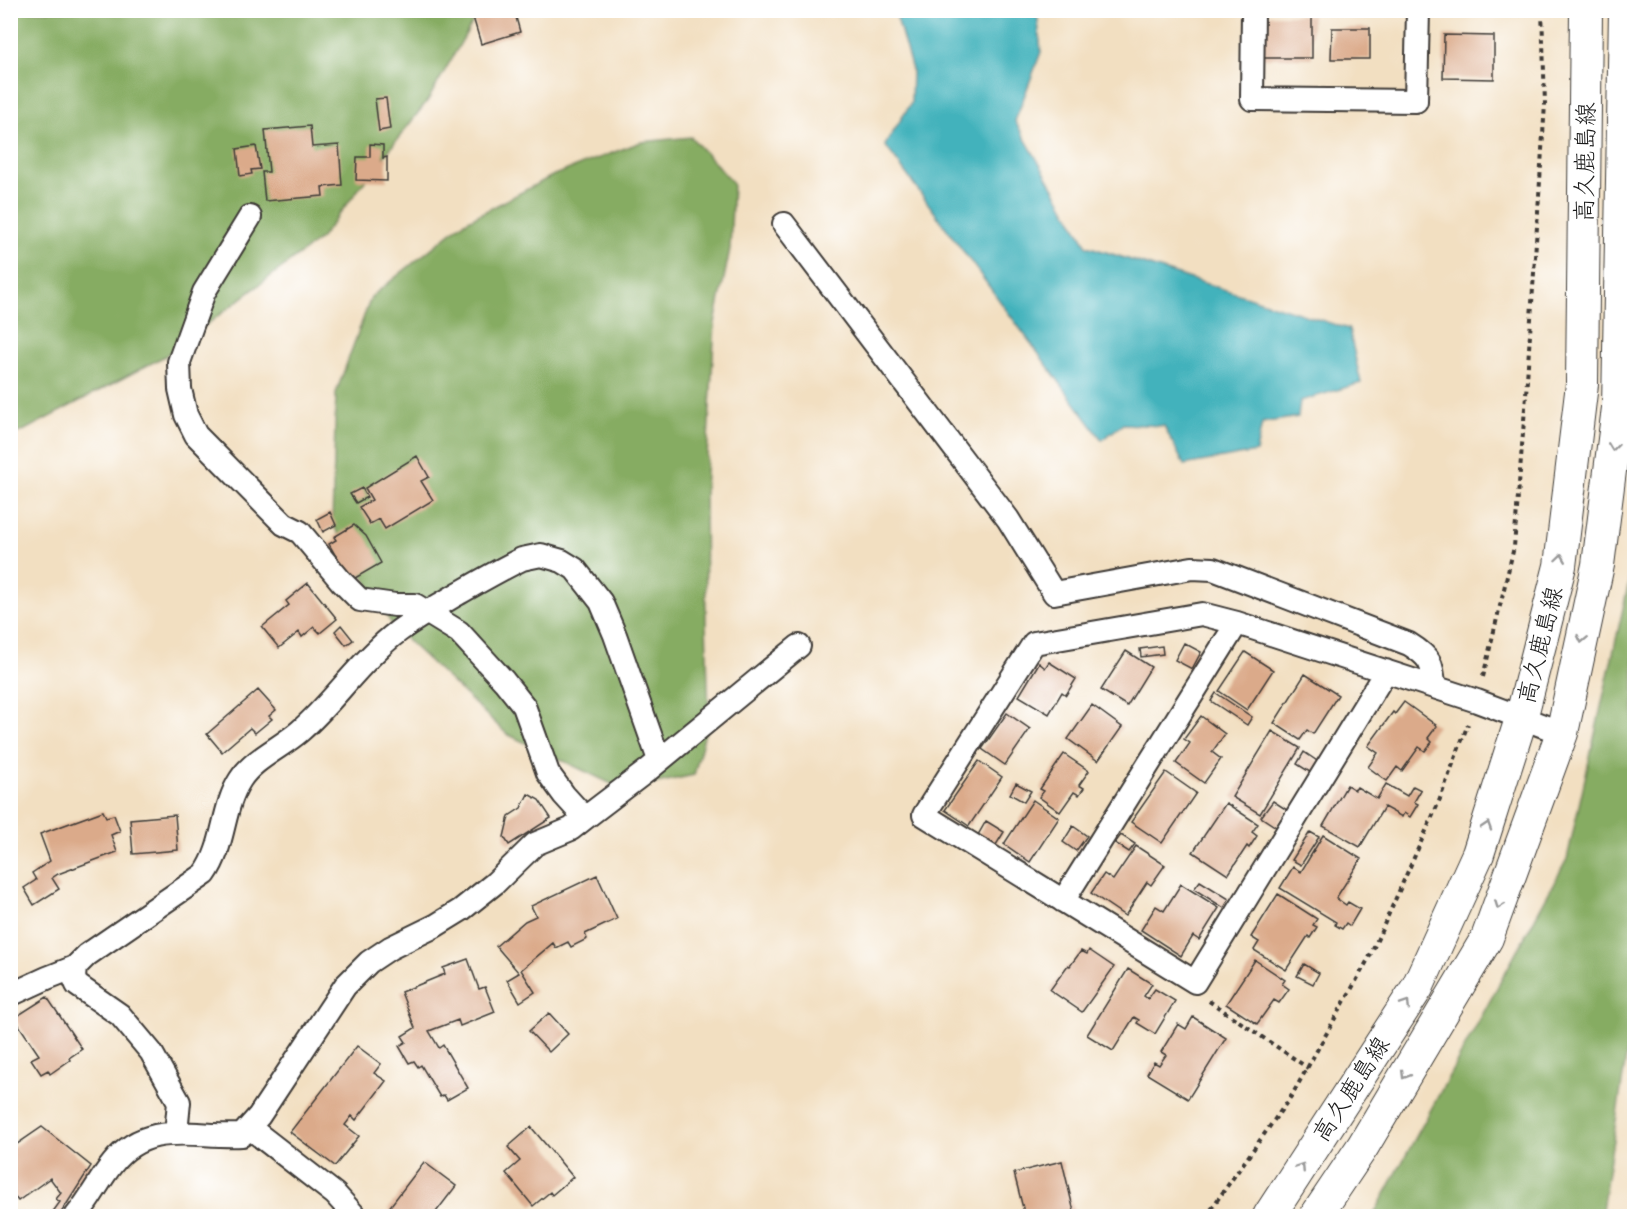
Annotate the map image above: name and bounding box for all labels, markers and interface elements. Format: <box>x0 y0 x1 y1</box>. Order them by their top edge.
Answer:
street label: 高久鹿島線 <box>1569 102 1606 222</box>
one-way arrow <box>1608 442 1620 451</box>
one-way arrow <box>1554 553 1567 562</box>
street label: 高久鹿島線 <box>1511 583 1574 708</box>
one-way arrow <box>1576 634 1589 644</box>
one-way arrow <box>1480 821 1492 832</box>
one-way arrow <box>1494 899 1507 910</box>
one-way arrow <box>1399 999 1410 1010</box>
street label: 高久鹿島線 <box>1306 1031 1400 1150</box>
one-way arrow <box>1401 1069 1413 1079</box>
one-way arrow <box>1293 1163 1304 1174</box>

